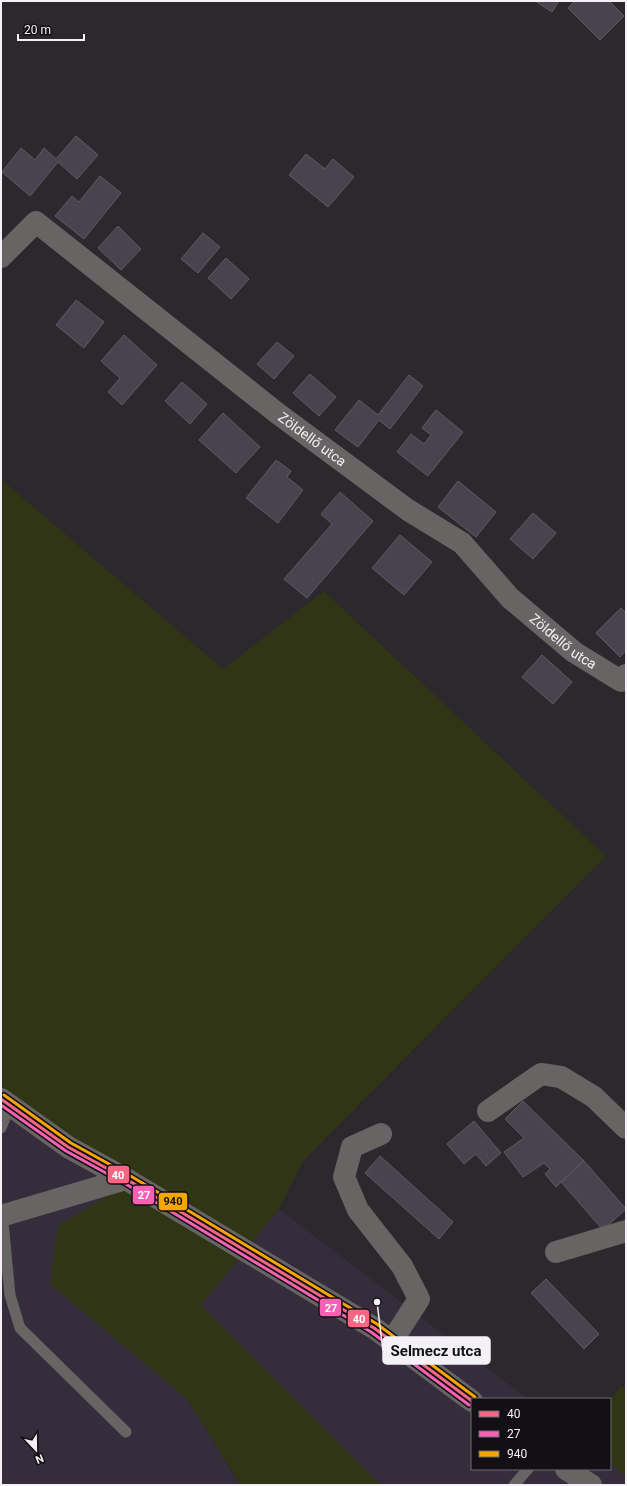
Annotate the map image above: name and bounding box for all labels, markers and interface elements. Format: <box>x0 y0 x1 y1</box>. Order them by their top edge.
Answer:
scale bar <box>18 16 84 42</box>
text: 20 m <box>24 23 51 37</box>
street label: Zöldellő utca <box>275 409 349 470</box>
street label: Zöldellő utca <box>527 610 600 672</box>
line badge: 40 <box>107 1165 130 1184</box>
text: 40 <box>112 1169 124 1182</box>
line badge: 27 <box>132 1185 155 1205</box>
text: 27 <box>138 1189 150 1202</box>
line badge: 940 <box>158 1192 188 1211</box>
text: 940 <box>164 1195 182 1208</box>
line badge: 27 <box>319 1298 342 1317</box>
text: 27 <box>325 1302 337 1315</box>
line badge: 40 <box>347 1309 370 1328</box>
text: 40 <box>353 1313 365 1326</box>
callout: Selmecz utca <box>383 1337 490 1364</box>
text: Selmecz utca <box>391 1342 481 1360</box>
legend <box>471 1398 611 1470</box>
text: 40 <box>507 1407 521 1421</box>
text: 27 <box>507 1427 521 1441</box>
north arrow <box>16 1430 56 1470</box>
text: 940 <box>507 1447 527 1461</box>
text: N <box>33 1451 46 1466</box>

